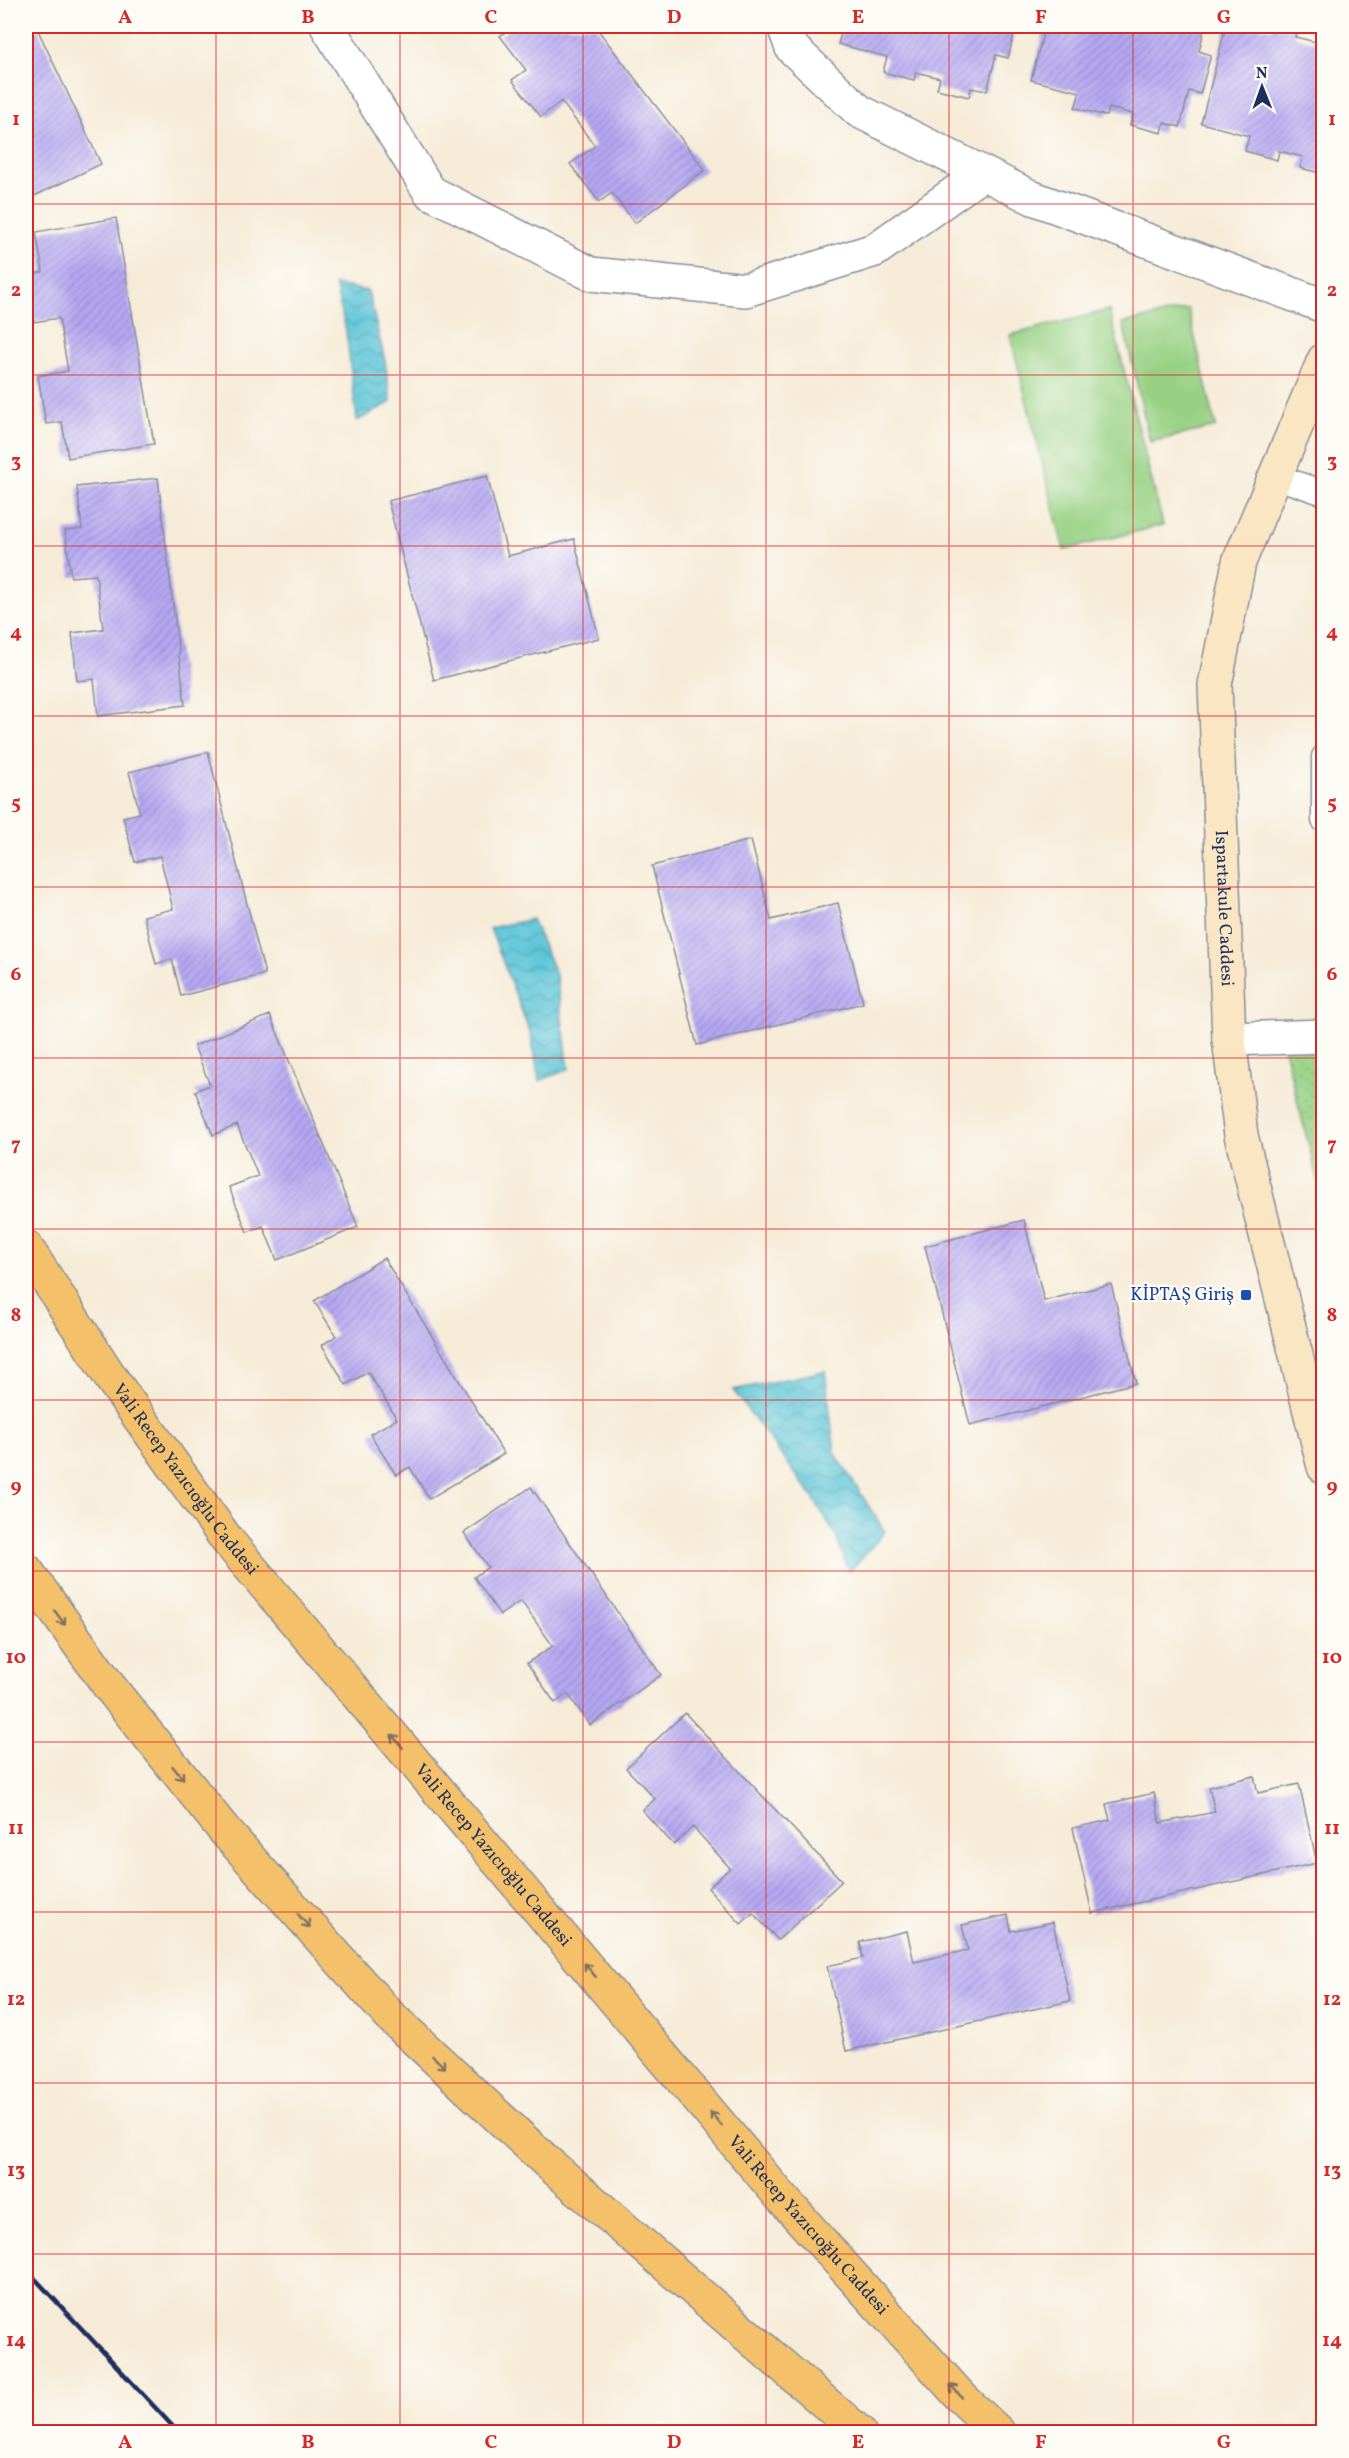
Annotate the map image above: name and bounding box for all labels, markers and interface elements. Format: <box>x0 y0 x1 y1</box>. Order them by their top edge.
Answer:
text: A <box>118 4 132 32</box>
text: B <box>301 4 315 32</box>
text: C <box>485 4 498 32</box>
text: D <box>667 4 681 32</box>
text: E <box>852 4 864 32</box>
text: F <box>1035 4 1047 32</box>
text: G <box>1217 4 1231 32</box>
north arrow <box>1232 57 1292 117</box>
text: N <box>1256 63 1268 85</box>
text: 1 <box>12 106 20 134</box>
text: 1 <box>1328 106 1336 134</box>
text: 2 <box>11 277 21 305</box>
text: 2 <box>1327 277 1337 305</box>
text: 3 <box>11 448 21 476</box>
text: 3 <box>1327 448 1337 476</box>
text: 4 <box>10 619 22 647</box>
text: 4 <box>1326 619 1338 647</box>
text: 5 <box>11 790 21 818</box>
text: 5 <box>1327 790 1337 818</box>
street label: Ispartakule Caddesi <box>1208 830 1239 987</box>
text: 6 <box>11 961 22 989</box>
text: 6 <box>1327 961 1338 989</box>
text: 7 <box>11 1131 21 1159</box>
text: 7 <box>1327 1131 1337 1159</box>
place label: KİPTAŞ Giriş <box>1130 1283 1234 1308</box>
marker: KİPTAŞ Giriş <box>1239 1288 1253 1302</box>
text: 8 <box>11 1302 21 1330</box>
text: 8 <box>1327 1302 1337 1330</box>
street label: Vali Recep Yazıcıoğlu Caddesi <box>106 1379 264 1581</box>
text: 9 <box>10 1473 22 1501</box>
text: 9 <box>1326 1473 1338 1501</box>
one-way arrow <box>54 1609 66 1625</box>
text: 10 <box>6 1644 26 1672</box>
text: 10 <box>1322 1644 1342 1672</box>
one-way arrow <box>390 1733 403 1749</box>
street label: Vali Recep Yazıcıoğlu Caddesi <box>409 1759 577 1952</box>
one-way arrow <box>171 1764 184 1780</box>
text: 11 <box>8 1815 24 1843</box>
text: 11 <box>1324 1815 1340 1843</box>
one-way arrow <box>297 1914 311 1929</box>
one-way arrow <box>584 1962 597 1978</box>
text: 12 <box>7 1986 25 2014</box>
text: 12 <box>1323 1986 1341 2014</box>
one-way arrow <box>431 2055 446 2069</box>
one-way arrow <box>709 2111 722 2127</box>
street label: Vali Recep Yazıcıoğlu Caddesi <box>722 2130 894 2321</box>
text: 13 <box>7 2157 25 2185</box>
text: 13 <box>1323 2157 1341 2185</box>
text: 14 <box>6 2327 26 2355</box>
text: 14 <box>1322 2327 1342 2355</box>
one-way arrow <box>949 2384 963 2399</box>
text: A <box>118 2429 132 2457</box>
text: B <box>301 2429 315 2457</box>
text: C <box>485 2429 498 2457</box>
text: D <box>667 2429 681 2457</box>
text: E <box>852 2429 864 2457</box>
text: F <box>1035 2429 1047 2457</box>
text: G <box>1217 2429 1231 2457</box>

